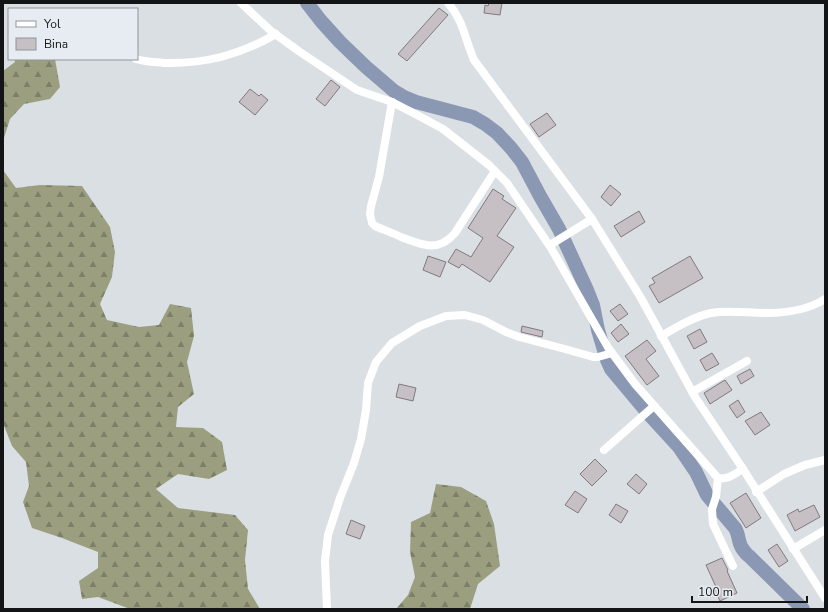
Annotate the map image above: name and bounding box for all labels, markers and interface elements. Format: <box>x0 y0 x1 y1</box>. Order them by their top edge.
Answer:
legend <box>8 8 138 60</box>
text: Yol <box>43 16 61 32</box>
text: Bina <box>44 36 68 52</box>
scale bar <box>692 578 807 604</box>
text: 100 m <box>698 584 733 600</box>

